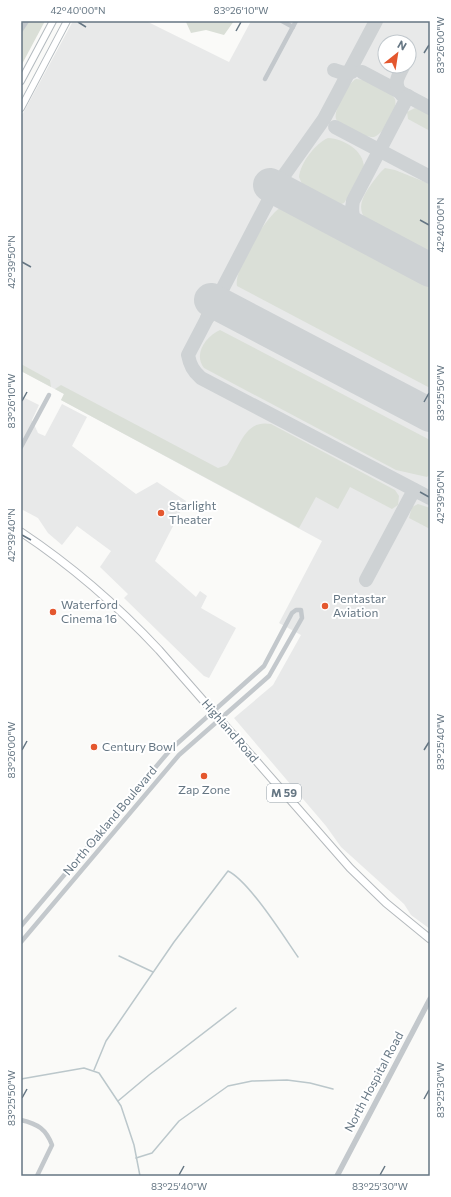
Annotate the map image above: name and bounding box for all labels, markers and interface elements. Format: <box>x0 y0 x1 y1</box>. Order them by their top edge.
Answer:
text: 42°40'00"N <box>50 4 106 16</box>
text: 83°26'10"W <box>214 4 268 16</box>
text: 83°26'00"W <box>434 16 446 74</box>
north arrow <box>377 34 417 74</box>
text: N <box>395 37 409 53</box>
text: 42°40'00"N <box>434 197 446 253</box>
text: 42°39'50"N <box>5 235 17 289</box>
text: 83°25'50"W <box>434 365 446 421</box>
text: 83°26'10"W <box>5 374 17 428</box>
text: 42°39'50"N <box>434 470 446 524</box>
place label: Starlight Theater <box>169 498 216 526</box>
text: 42°39'40"N <box>5 508 17 562</box>
marker: Starlight Theater <box>156 508 166 518</box>
place label: Pentastar Aviation <box>333 591 386 619</box>
place label: Waterford Cinema 16 <box>61 597 118 625</box>
marker: Pentastar Aviation <box>320 601 330 611</box>
marker: Waterford Cinema 16 <box>48 607 58 617</box>
street label: Highland Road <box>200 696 262 765</box>
text: 83°25'40"W <box>434 714 446 770</box>
text: 83°26'00"W <box>5 721 17 779</box>
place label: Century Bowl <box>102 739 176 753</box>
marker: Century Bowl <box>89 742 99 752</box>
street label: North Oakland Boulevard <box>60 763 159 878</box>
marker: Zap Zone <box>199 771 209 781</box>
place label: Zap Zone <box>178 782 230 796</box>
road number: M 59 <box>267 784 301 802</box>
street label: North Hospital Road <box>341 1029 405 1134</box>
text: 83°25'30"W <box>434 1062 446 1118</box>
text: 83°25'50"W <box>5 1070 17 1126</box>
text: 83°25'40"W <box>151 1180 207 1192</box>
text: 83°25'30"W <box>352 1180 408 1192</box>

